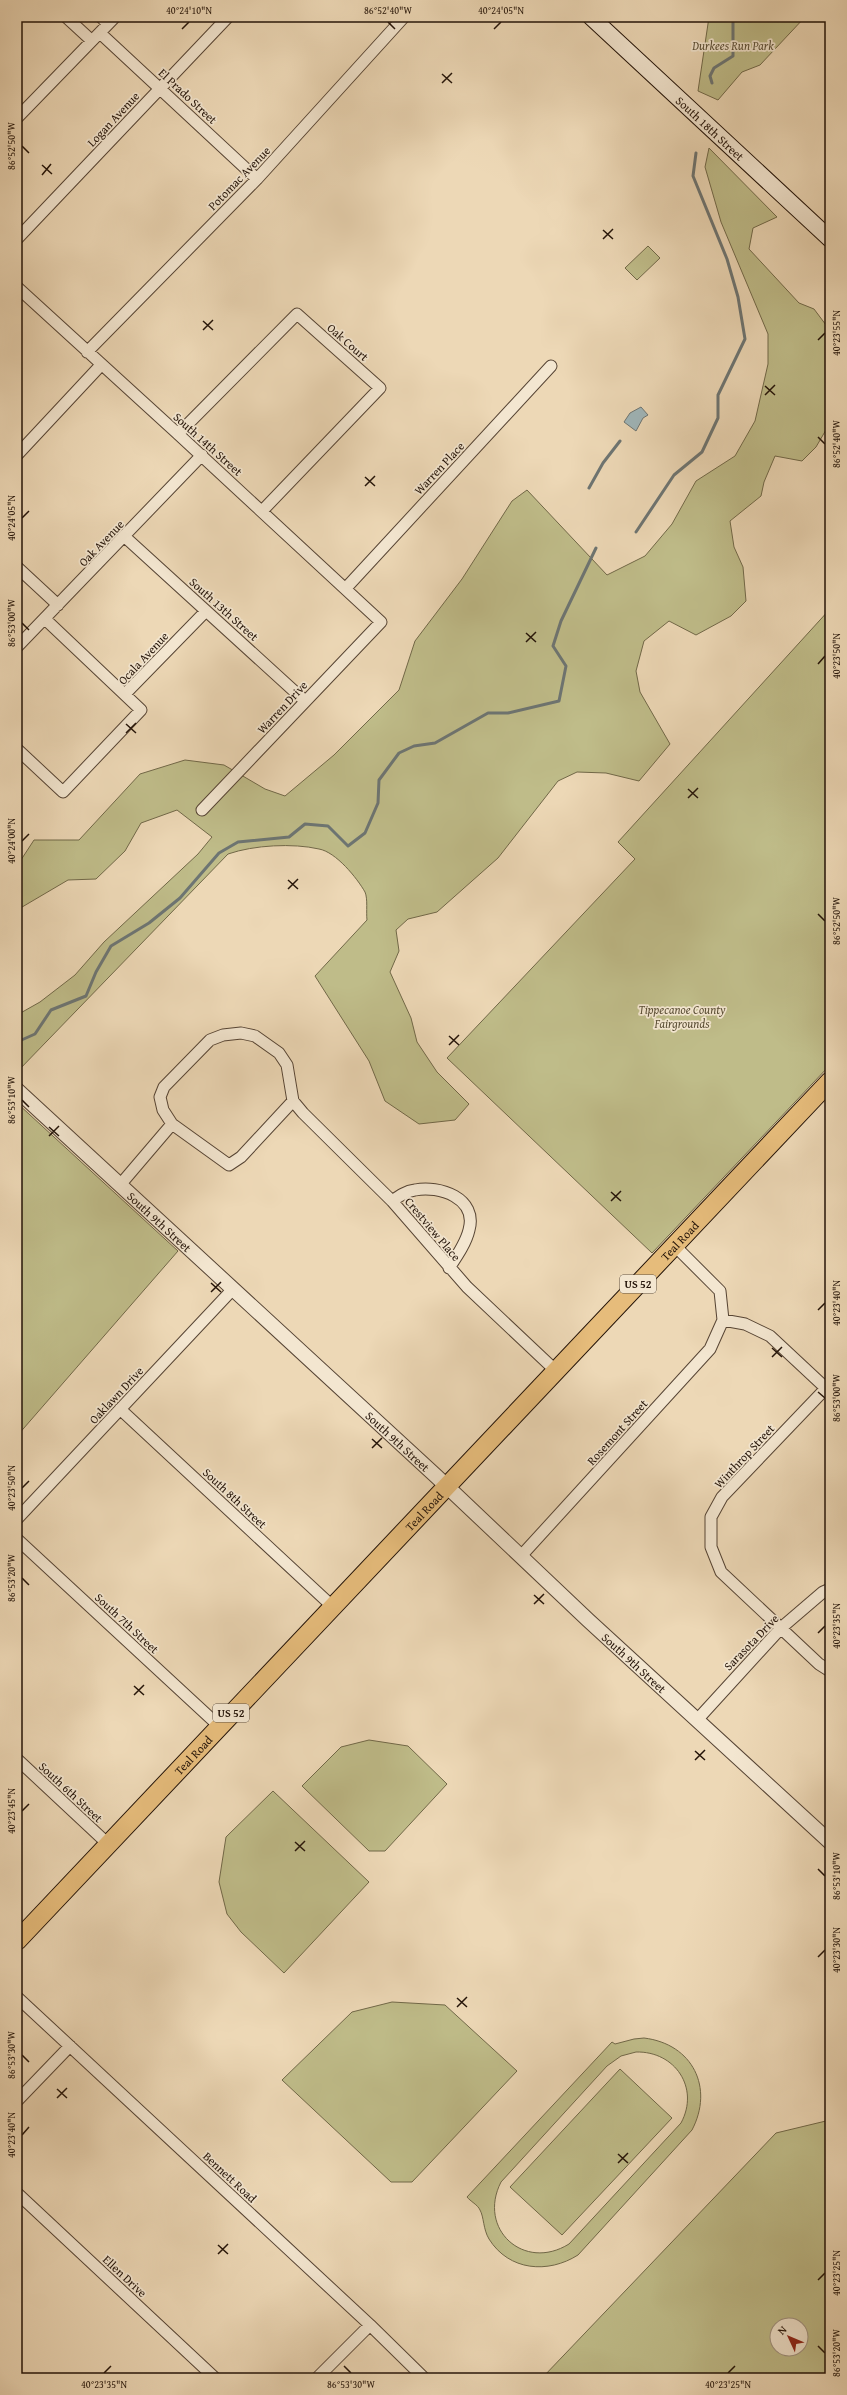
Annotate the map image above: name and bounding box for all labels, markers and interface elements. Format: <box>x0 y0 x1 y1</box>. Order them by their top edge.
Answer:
text: 40°24'10"N <box>166 3 212 18</box>
text: 86°52'40"W <box>364 3 412 18</box>
text: 40°24'05"N <box>478 3 524 18</box>
park label: Durkees Run Park <box>691 37 774 54</box>
street label: El Prado Street <box>155 64 222 128</box>
street label: Logan Avenue <box>83 87 143 150</box>
street label: South 18th Street <box>672 92 749 165</box>
text: 86°52'50"W <box>4 122 19 170</box>
street label: Potomac Avenue <box>204 142 274 214</box>
text: 40°23'55"N <box>829 310 844 356</box>
street label: Oak Court <box>324 319 373 365</box>
street label: South 14th Street <box>170 408 247 480</box>
text: 86°52'40"W <box>829 420 844 468</box>
street label: Warren Place <box>410 438 468 498</box>
text: 40°24'05"N <box>4 495 19 541</box>
street label: Oak Avenue <box>75 516 128 570</box>
street label: South 13th Street <box>186 573 263 645</box>
text: 86°53'00"W <box>4 599 19 647</box>
street label: Ocala Avenue <box>114 627 172 688</box>
text: 40°23'50"N <box>829 633 844 679</box>
street label: Warren Drive <box>253 676 311 737</box>
text: 40°24'00"N <box>4 818 19 864</box>
text: 86°52'50"W <box>829 897 844 945</box>
park label: Tippecanoe County Fairgrounds <box>638 1001 726 1032</box>
text: 86°53'10"W <box>4 1076 19 1124</box>
street label: South 9th Street <box>124 1187 196 1256</box>
street label: Crestview Place <box>401 1193 465 1265</box>
street label: Teal Road <box>656 1216 703 1264</box>
road number: US 52 <box>620 1275 656 1293</box>
text: 40°23'40"N <box>829 1280 844 1326</box>
street label: Oaklawn Drive <box>85 1362 147 1427</box>
text: 86°53'00"W <box>829 1374 844 1422</box>
street label: Rosemont Street <box>583 1395 652 1469</box>
street label: South 9th Street <box>362 1407 434 1476</box>
street label: Winthrop Street <box>710 1420 779 1492</box>
street label: South 8th Street <box>199 1464 271 1533</box>
text: 40°23'50"N <box>4 1465 19 1511</box>
street label: Teal Road <box>401 1487 447 1534</box>
text: 86°53'20"W <box>4 1554 19 1602</box>
street label: South 7th Street <box>91 1589 163 1658</box>
text: 40°23'35"N <box>829 1603 844 1649</box>
street label: Sarasota Drive <box>720 1610 783 1674</box>
street label: South 9th Street <box>598 1629 671 1697</box>
road number: US 52 <box>213 1704 249 1722</box>
street label: Teal Road <box>170 1731 216 1779</box>
street label: South 6th Street <box>35 1758 107 1827</box>
text: 40°23'45"N <box>4 1788 19 1834</box>
text: 86°53'10"W <box>829 1852 844 1900</box>
text: 40°23'30"N <box>829 1927 844 1973</box>
text: 86°53'30"W <box>4 2031 19 2079</box>
text: 40°23'40"N <box>4 2112 19 2158</box>
street label: Bennett Road <box>199 2148 261 2207</box>
text: 40°23'25"N <box>829 2250 844 2296</box>
street label: Ellen Drive <box>99 2251 151 2301</box>
north arrow <box>769 2317 809 2357</box>
text: N <box>773 2321 791 2338</box>
text: 86°53'20"W <box>829 2329 844 2377</box>
text: 40°23'35"N <box>81 2377 127 2392</box>
text: 86°53'30"W <box>327 2377 375 2392</box>
text: 40°23'25"N <box>705 2377 751 2392</box>

